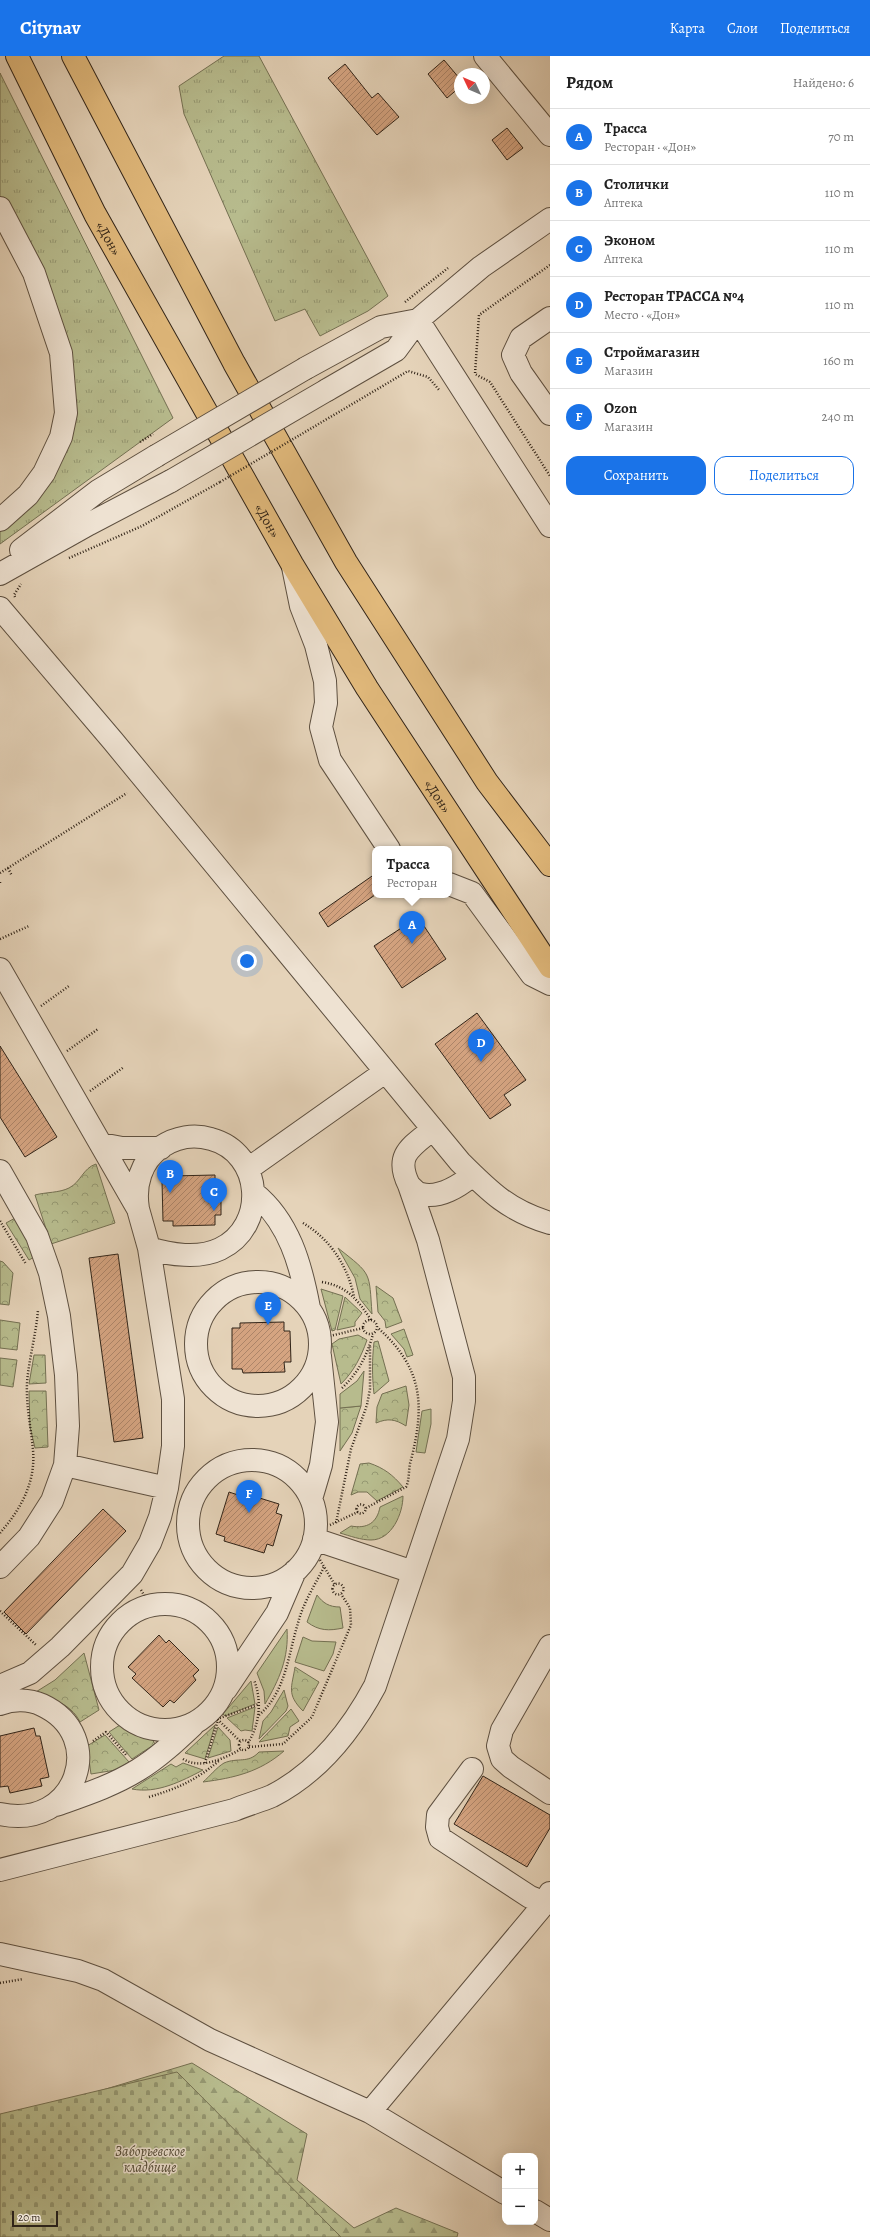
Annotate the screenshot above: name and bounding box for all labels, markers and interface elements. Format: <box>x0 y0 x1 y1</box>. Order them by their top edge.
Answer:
text: Citynav <box>20 15 81 41</box>
text: Карта <box>670 19 705 38</box>
text: Слои <box>727 19 758 38</box>
text: Поделиться <box>780 19 850 38</box>
north arrow <box>454 68 490 104</box>
text: Рядом <box>566 71 613 94</box>
text: Найдено: 6 <box>793 74 854 91</box>
text: Трасса <box>604 118 647 138</box>
text: A <box>575 128 583 145</box>
text: 70 m <box>828 128 854 145</box>
text: Ресторан · «Дон» <box>604 138 696 155</box>
text: Столички <box>604 174 669 194</box>
text: B <box>575 184 583 201</box>
text: 110 m <box>825 184 854 201</box>
text: Аптека <box>604 194 643 211</box>
street label: «Дон» <box>91 218 125 259</box>
text: Эконом <box>604 230 655 250</box>
text: C <box>575 240 583 257</box>
text: 110 m <box>825 240 854 257</box>
text: Аптека <box>604 250 643 267</box>
text: Ресторан ТРАССА №4 <box>604 286 744 306</box>
text: D <box>574 296 584 313</box>
text: 110 m <box>825 296 854 313</box>
text: Место · «Дон» <box>604 306 680 323</box>
text: Строймагазин <box>604 342 700 362</box>
text: E <box>575 352 583 369</box>
text: 160 m <box>823 352 854 369</box>
text: Магазин <box>604 362 653 379</box>
text: Ozon <box>604 398 637 418</box>
text: F <box>576 408 582 425</box>
text: 240 m <box>822 408 854 425</box>
text: Магазин <box>604 418 653 435</box>
button: Сохранить <box>566 456 706 495</box>
button: Поделиться <box>714 456 854 495</box>
street label: «Дон» <box>250 500 284 541</box>
street label: «Дон» <box>420 776 455 817</box>
popup <box>372 846 452 898</box>
text: Трасса <box>387 854 430 874</box>
text: Ресторан <box>387 874 437 891</box>
pin: A <box>399 911 425 944</box>
your location <box>237 951 257 971</box>
pin: D <box>468 1029 494 1062</box>
pin: B <box>157 1160 183 1193</box>
pin: C <box>201 1178 227 1211</box>
pin: E <box>255 1292 281 1325</box>
pin: F <box>236 1480 262 1513</box>
park label: Заборьевское кладбище <box>115 2142 185 2177</box>
map controls <box>502 2153 538 2225</box>
button: + <box>502 2153 538 2189</box>
button: − <box>502 2189 538 2225</box>
scale bar <box>12 2209 58 2228</box>
text: 20 m <box>18 2210 40 2225</box>

